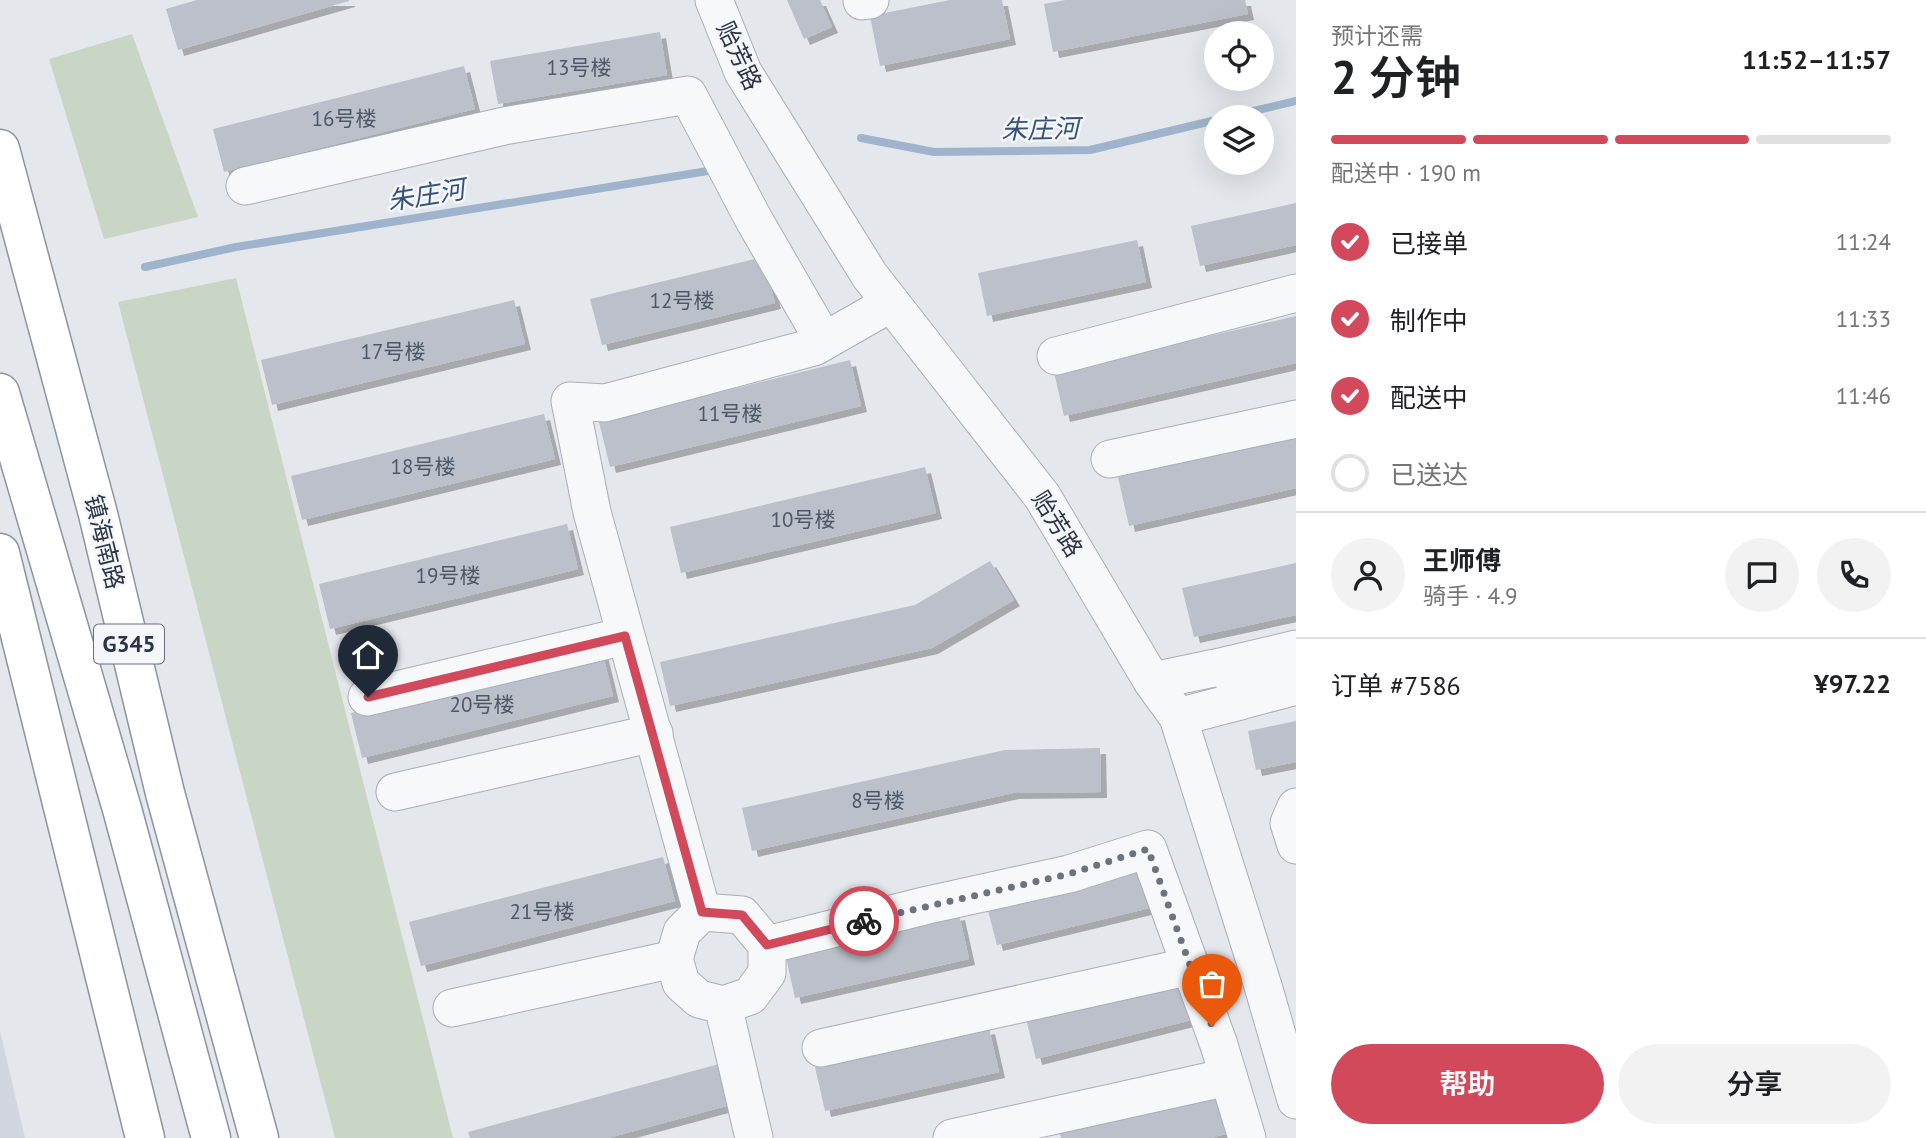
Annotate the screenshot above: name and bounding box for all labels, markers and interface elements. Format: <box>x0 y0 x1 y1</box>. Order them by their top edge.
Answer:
street label: 贻芳路 <box>710 17 769 95</box>
map controls <box>1204 21 1274 175</box>
button: locate <box>1204 21 1274 91</box>
text: 预计还需 <box>1331 21 1423 50</box>
text: 11:52–11:57 <box>1742 43 1891 76</box>
text: 2 分钟 <box>1331 47 1461 107</box>
house number: 13号楼 <box>547 54 611 81</box>
house number: 16号楼 <box>312 105 376 132</box>
button: layers <box>1204 105 1274 175</box>
water label: 朱庄河 <box>1001 111 1084 146</box>
text: 配送中 · 190 m <box>1331 158 1481 187</box>
water label: 朱庄河 <box>385 171 472 217</box>
icon: check <box>1331 223 1369 261</box>
text: 已接单 <box>1390 227 1468 260</box>
text: 11:24 <box>1836 227 1891 256</box>
house number: 12号楼 <box>650 287 714 314</box>
icon: check <box>1331 300 1369 338</box>
text: 制作中 <box>1390 304 1468 337</box>
text: 11:33 <box>1836 304 1891 333</box>
house number: 17号楼 <box>361 338 425 365</box>
icon: check <box>1331 377 1369 415</box>
text: 配送中 <box>1390 381 1468 414</box>
text: 11:46 <box>1836 381 1891 410</box>
house number: 11号楼 <box>698 400 762 427</box>
house number: 18号楼 <box>391 453 455 480</box>
text: 已送达 <box>1390 458 1468 491</box>
street label: 贻芳路 <box>1025 485 1090 562</box>
street label: 镇海南路 <box>78 492 131 592</box>
house number: 10号楼 <box>771 506 835 533</box>
button: person <box>1331 538 1405 612</box>
button: chat <box>1725 538 1799 612</box>
button: phone <box>1817 538 1891 612</box>
text: 王师傅 <box>1423 544 1501 577</box>
house number: 19号楼 <box>416 562 480 589</box>
text: 骑手 · 4.9 <box>1423 581 1517 610</box>
road number: G345 <box>94 624 164 664</box>
pin <box>338 625 398 697</box>
icon: home <box>349 636 387 674</box>
text: ¥97.22 <box>1814 667 1891 700</box>
text: 订单 #7586 <box>1331 669 1461 702</box>
house number: 20号楼 <box>450 691 514 718</box>
house number: 8号楼 <box>851 787 905 814</box>
courier <box>829 886 899 956</box>
house number: 21号楼 <box>510 898 574 925</box>
icon: bike <box>845 902 883 940</box>
pin <box>1182 954 1242 1026</box>
icon: bag <box>1193 965 1231 1003</box>
button: 帮助 <box>1331 1044 1604 1124</box>
button: 分享 <box>1618 1044 1891 1124</box>

